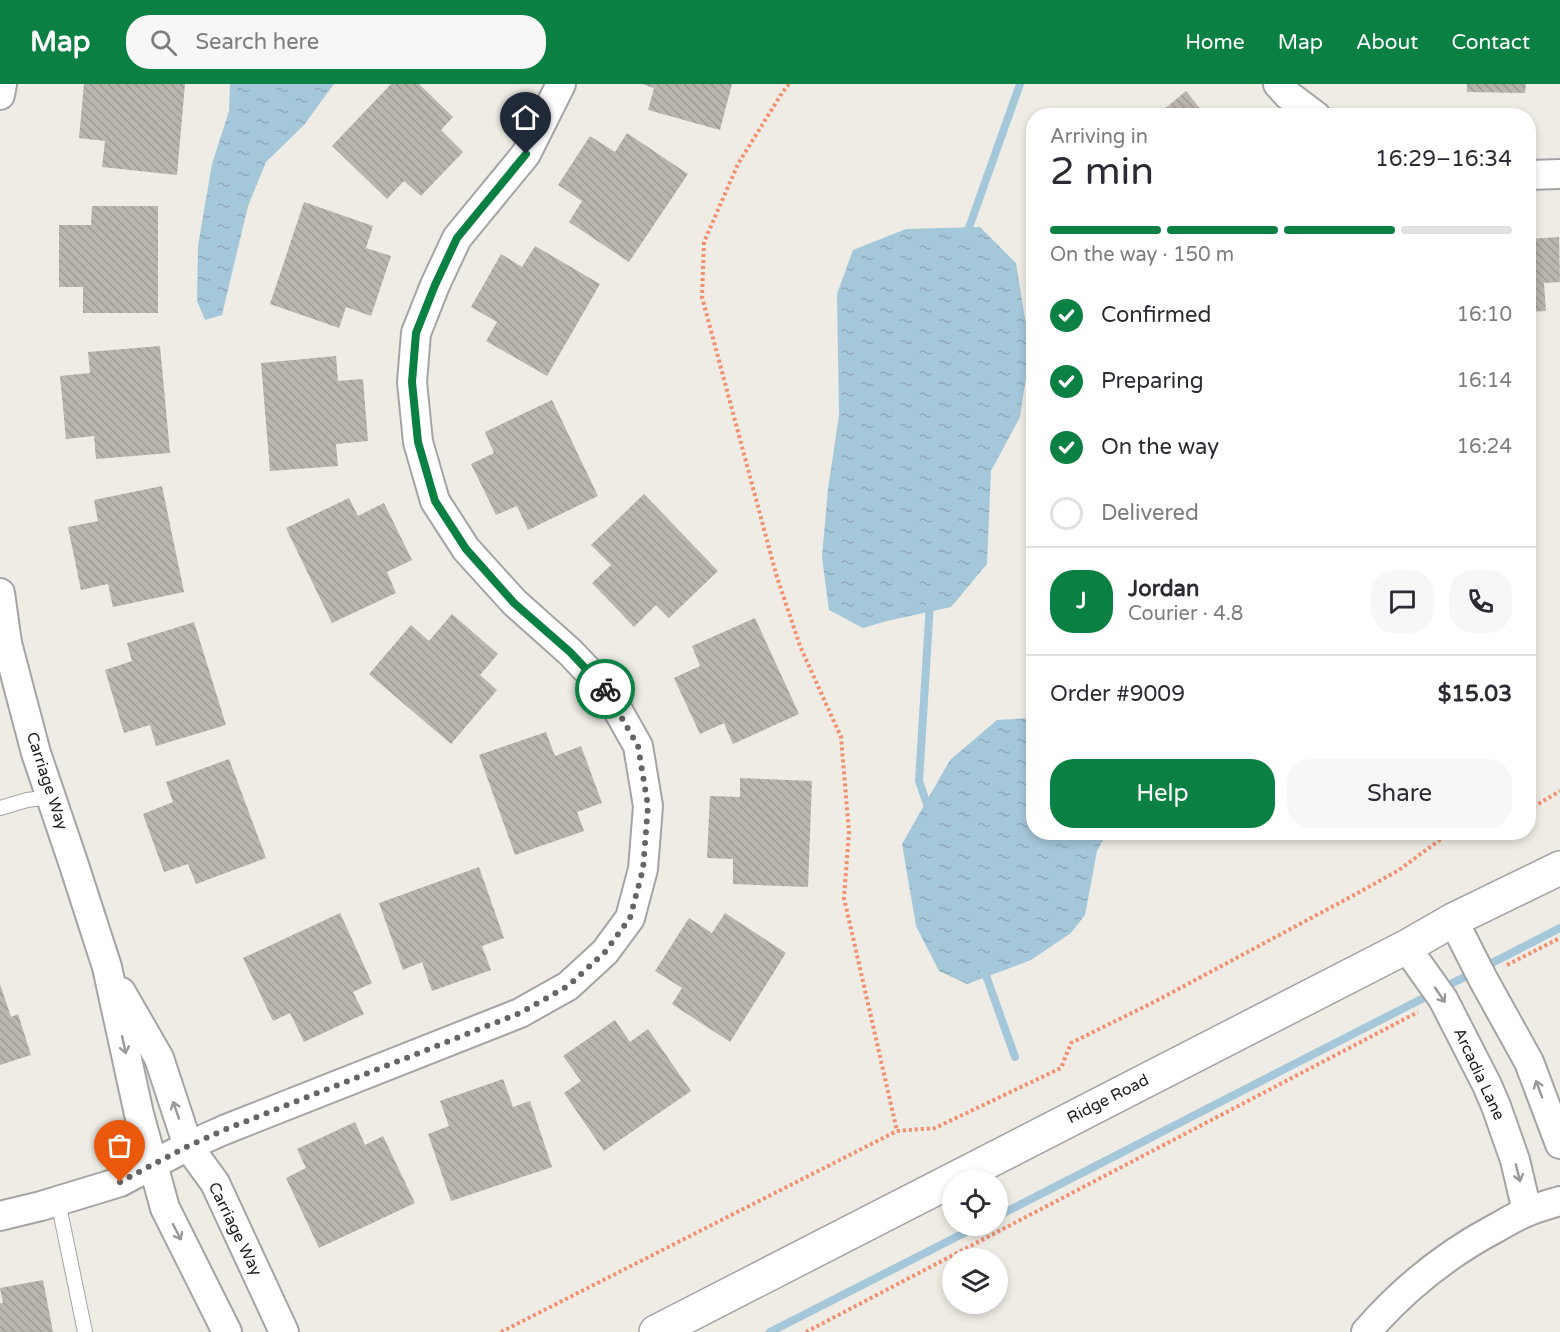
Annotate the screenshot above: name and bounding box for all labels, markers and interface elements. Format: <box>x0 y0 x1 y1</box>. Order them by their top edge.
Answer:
search box <box>126 15 546 69</box>
text: Map <box>30 25 90 59</box>
icon: search <box>147 26 180 59</box>
text: Search here <box>195 29 319 55</box>
text: Home <box>1185 30 1245 55</box>
text: Map <box>1278 30 1323 55</box>
text: About <box>1356 30 1418 55</box>
text: Contact <box>1451 30 1530 55</box>
pin <box>500 92 551 154</box>
icon: home <box>509 101 542 134</box>
text: Arriving in <box>1050 125 1148 149</box>
text: 16:29–16:34 <box>1375 146 1512 172</box>
text: 2 min <box>1050 148 1154 195</box>
text: On the way · 150 m <box>1050 243 1234 267</box>
icon: check <box>1050 299 1083 332</box>
text: Confirmed <box>1101 302 1211 328</box>
text: 16:10 <box>1457 303 1512 327</box>
icon: check <box>1050 365 1083 398</box>
text: Preparing <box>1101 368 1204 394</box>
text: 16:14 <box>1457 369 1512 393</box>
icon: check <box>1050 431 1083 464</box>
text: On the way <box>1101 434 1219 460</box>
text: 16:24 <box>1457 435 1512 459</box>
text: Delivered <box>1101 500 1199 526</box>
button: chat <box>1371 570 1434 633</box>
button: phone <box>1449 570 1512 633</box>
text: Jordan <box>1128 576 1199 602</box>
text: J <box>1076 588 1087 614</box>
text: Courier · 4.8 <box>1128 602 1243 626</box>
courier <box>575 659 635 719</box>
icon: bike <box>589 673 622 706</box>
text: Order #9009 <box>1050 681 1185 707</box>
text: $15.03 <box>1438 681 1512 707</box>
street label: Carriage Way <box>22 730 72 833</box>
button: Help <box>1050 759 1275 828</box>
button: Share <box>1287 759 1512 828</box>
one-way arrow <box>1434 986 1446 1002</box>
street label: Arcadia Lane <box>1449 1025 1509 1123</box>
one-way arrow <box>118 1035 130 1054</box>
street label: Ridge Road <box>1064 1070 1152 1128</box>
one-way arrow <box>1533 1080 1544 1099</box>
one-way arrow <box>170 1101 181 1120</box>
pin <box>94 1120 145 1182</box>
icon: bag <box>103 1129 136 1162</box>
one-way arrow <box>1512 1163 1524 1182</box>
map controls <box>942 1170 1008 1314</box>
button: locate <box>942 1170 1008 1236</box>
street label: Carriage Way <box>204 1179 266 1279</box>
one-way arrow <box>171 1222 183 1240</box>
button: layers <box>942 1248 1008 1314</box>

